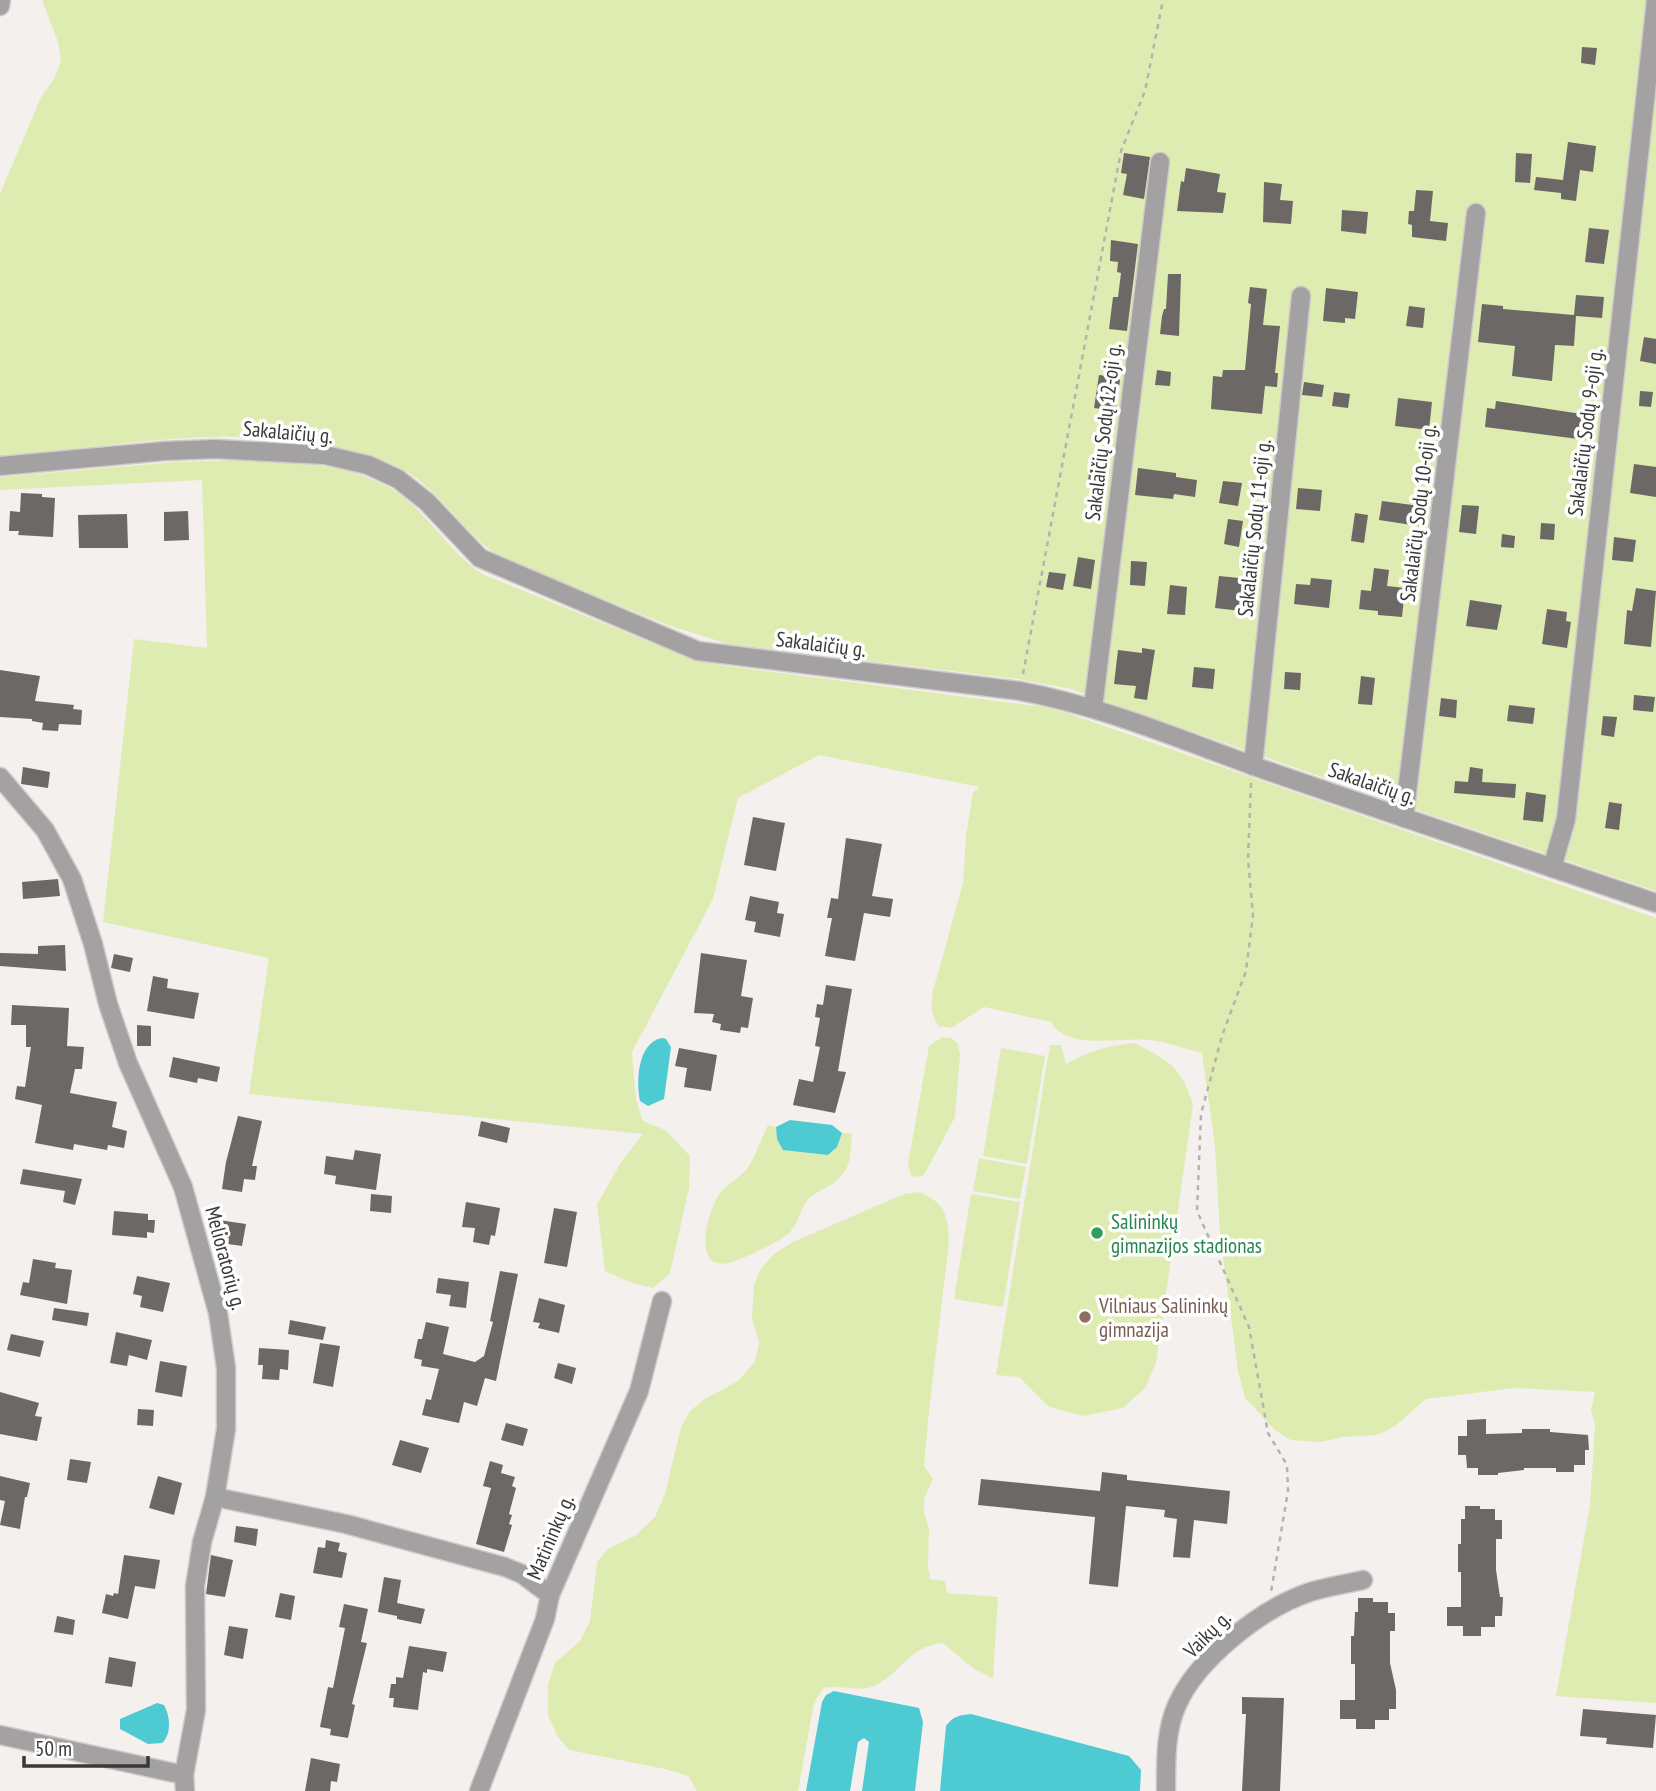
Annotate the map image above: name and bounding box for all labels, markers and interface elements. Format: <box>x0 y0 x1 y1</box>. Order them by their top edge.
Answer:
street label: Sakalaičių Sodų 12-oji g. <box>1079 342 1127 522</box>
street label: Sakalaičių Sodų 9-oji g. <box>1561 346 1609 518</box>
street label: Sakalaičių g. <box>242 415 334 449</box>
street label: Sakalaičių Sodų 10-oji g. <box>1394 423 1442 603</box>
street label: Sakalaičių Sodų 11-oji g. <box>1231 438 1277 618</box>
street label: Sakalaičių g. <box>775 625 867 663</box>
street label: Sakalaičių g. <box>1325 756 1419 810</box>
street label: Melioratorių g. <box>199 1203 253 1313</box>
place label: Salininkų gimnazijos stadionas <box>1111 1208 1262 1259</box>
marker: Salininkų gimnazijos stadionas <box>1089 1225 1105 1241</box>
place label: Vilniaus Salininkų gimnazija <box>1098 1292 1228 1343</box>
marker: Vilniaus Salininkų gimnazija <box>1077 1309 1093 1325</box>
street label: Matininkų g. <box>520 1490 580 1584</box>
street label: Vaikų g. <box>1177 1605 1236 1664</box>
scale bar <box>24 1724 149 1768</box>
text: 50 m <box>35 1735 72 1762</box>

